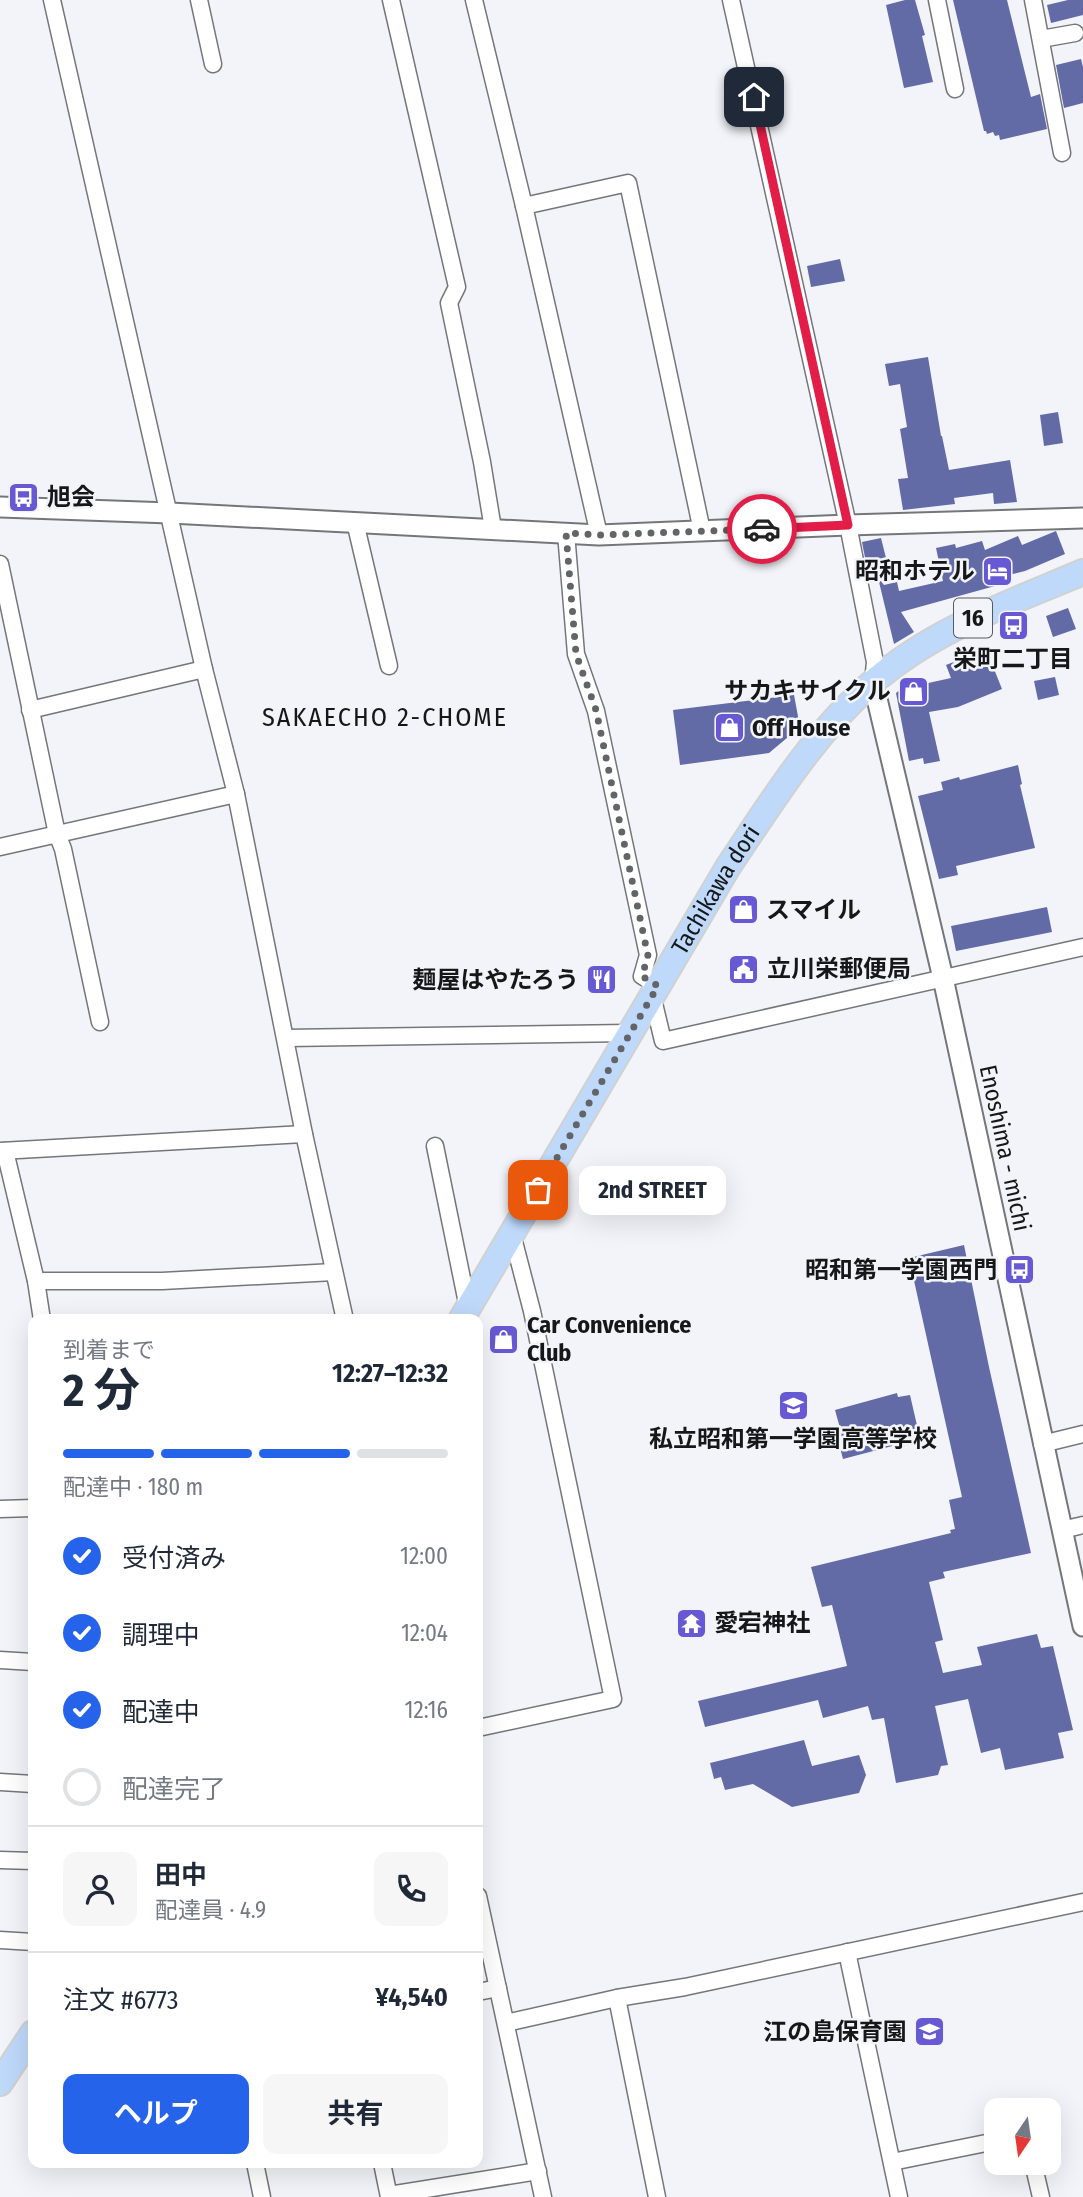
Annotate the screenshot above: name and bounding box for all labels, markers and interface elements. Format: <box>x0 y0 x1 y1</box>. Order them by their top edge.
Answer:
pin <box>724 67 784 127</box>
icon: home <box>735 78 773 116</box>
bus stop icon: 旭会 <box>7 480 41 514</box>
place label: 旭会 <box>47 483 95 511</box>
courier <box>727 494 797 564</box>
icon: car <box>743 510 781 548</box>
hotel icon: 昭和ホテル <box>981 554 1015 588</box>
place label: 昭和ホテル <box>855 557 975 585</box>
road number: 16 <box>954 598 992 638</box>
bus stop icon: 栄町二丁目 <box>996 608 1030 642</box>
place label: 栄町二丁目 <box>953 645 1073 673</box>
shop icon: サカキサイクル <box>897 674 931 708</box>
place label: サカキサイクル <box>724 677 891 705</box>
district label: SAKAECHO 2-CHOME <box>262 702 508 733</box>
shop icon: Off House <box>712 711 746 745</box>
place label: Off House <box>752 714 850 742</box>
street label: Tachikawa dori <box>666 820 766 959</box>
shop icon: スマイル <box>726 893 760 927</box>
place label: スマイル <box>766 896 861 924</box>
public building icon: 立川栄郵便局 <box>727 952 761 986</box>
place label: 立川栄郵便局 <box>767 955 911 983</box>
restaurant icon: 麺屋はやたろう <box>585 963 619 997</box>
place label: 麺屋はやたろう <box>412 966 579 994</box>
street label: Enoshima - michi <box>974 1062 1036 1234</box>
pin <box>508 1160 568 1220</box>
callout: 2nd STREET <box>580 1166 727 1214</box>
icon: bag <box>519 1171 557 1209</box>
text: 2nd STREET <box>598 1176 707 1204</box>
bus stop icon: 昭和第一学園西門 <box>1003 1253 1037 1287</box>
place label: 昭和第一学園西門 <box>805 1256 997 1284</box>
place label: Car Convenience Club <box>527 1311 691 1367</box>
shop icon: Car Convenience Club <box>487 1322 521 1356</box>
text: 到着まで <box>63 1336 155 1364</box>
text: 12:27–12:32 <box>332 1358 448 1389</box>
text: 2 分 <box>63 1363 140 1418</box>
school or university icon: 私立昭和第一学園高等学校 <box>776 1388 810 1422</box>
place label: 私立昭和第一学園高等学校 <box>649 1425 937 1453</box>
text: 配達中 · 180 m <box>63 1473 203 1501</box>
icon: check <box>63 1537 101 1575</box>
text: 12:00 <box>400 1542 448 1570</box>
text: 受付済み <box>122 1543 226 1574</box>
temple icon: 愛宕神社 <box>674 1606 708 1640</box>
place label: 愛宕神社 <box>714 1609 810 1637</box>
icon: check <box>63 1614 101 1652</box>
text: 12:04 <box>401 1619 448 1647</box>
text: 調理中 <box>122 1620 200 1651</box>
icon: check <box>63 1691 101 1729</box>
text: 12:16 <box>405 1696 448 1724</box>
text: 配達中 <box>122 1697 200 1728</box>
text: 配達完了 <box>122 1774 226 1805</box>
button: person <box>63 1852 137 1926</box>
button: phone <box>374 1852 448 1926</box>
text: 田中 <box>155 1860 207 1891</box>
text: 配達員 · 4.9 <box>155 1896 266 1924</box>
text: ¥4,540 <box>375 1982 448 2013</box>
text: 注文 #6773 <box>63 1985 178 2016</box>
school or university icon: 江の島保育園 <box>913 2015 947 2049</box>
place label: 江の島保育園 <box>763 2018 907 2046</box>
button: ヘルプ <box>63 2074 249 2154</box>
button: 共有 <box>263 2074 448 2154</box>
north arrow <box>984 2098 1060 2175</box>
map controls <box>984 2098 1061 2175</box>

